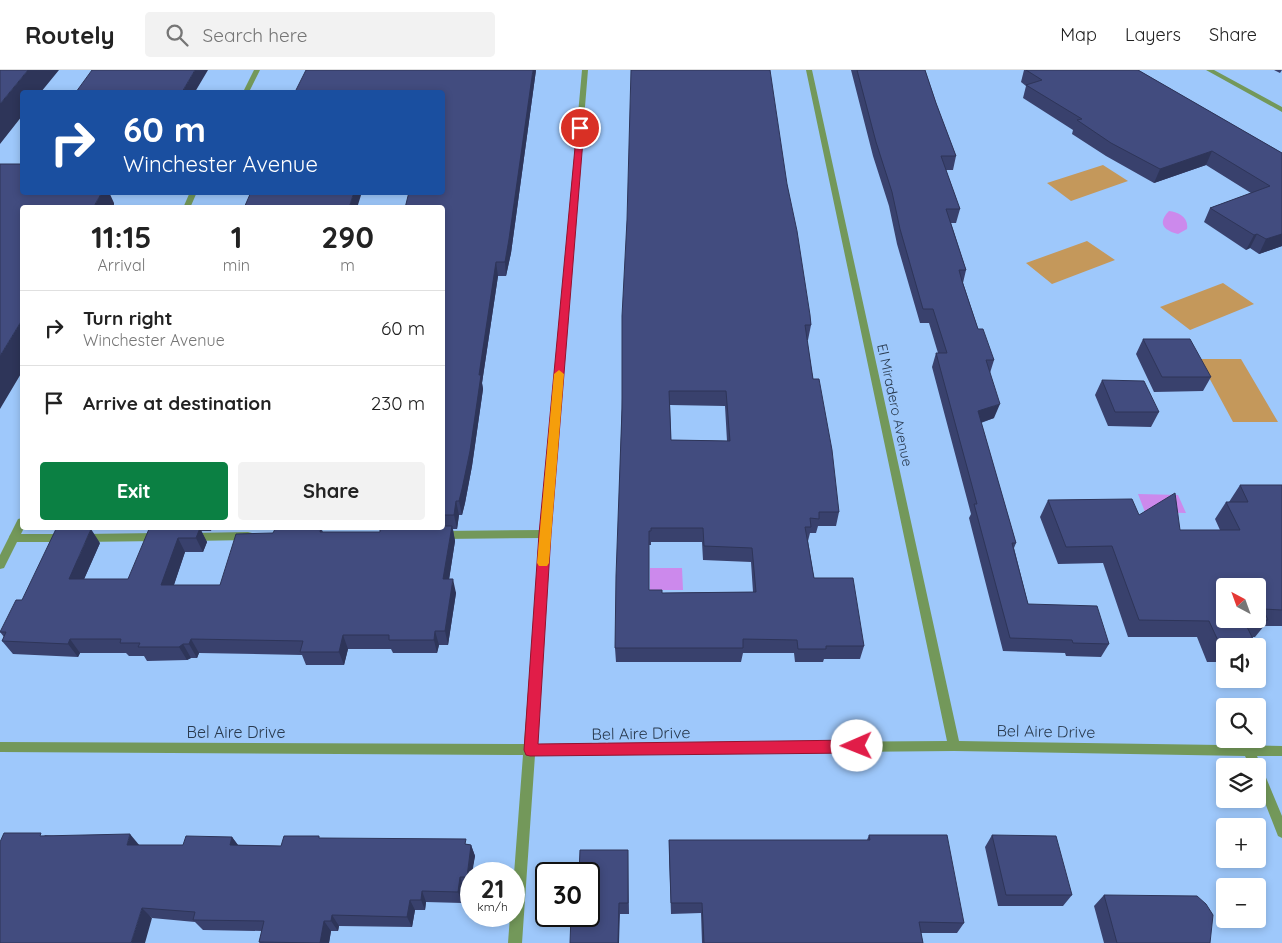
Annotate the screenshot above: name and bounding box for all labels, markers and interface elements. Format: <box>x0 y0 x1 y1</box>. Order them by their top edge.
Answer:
search box <box>145 12 495 57</box>
text: Routely <box>25 20 115 50</box>
icon: search <box>163 21 191 49</box>
text: Search here <box>203 23 307 47</box>
text: Map <box>1060 23 1097 46</box>
text: Layers <box>1125 23 1181 46</box>
text: Share <box>1209 23 1257 46</box>
text: 60 m <box>123 107 206 151</box>
pin <box>559 107 601 149</box>
icon: right <box>40 110 105 175</box>
icon: arrive <box>566 114 594 142</box>
text: Winchester Avenue <box>123 150 318 178</box>
text: 11:15 <box>91 218 152 256</box>
text: 1 <box>231 218 242 256</box>
text: 290 <box>321 218 374 256</box>
text: Arrival <box>97 255 145 275</box>
text: min <box>223 255 250 275</box>
text: m <box>340 255 355 275</box>
text: Turn right <box>83 306 172 330</box>
icon: right <box>40 314 68 342</box>
text: 60 m <box>381 316 425 340</box>
text: Winchester Avenue <box>83 330 225 350</box>
street label: El Miradero Avenue <box>873 342 917 468</box>
icon: arrive <box>40 389 68 417</box>
text: Arrive at destination <box>83 391 272 415</box>
text: 230 m <box>371 391 425 415</box>
button: Exit <box>40 462 228 520</box>
button: Share <box>238 462 425 520</box>
north arrow <box>1216 578 1266 628</box>
map controls <box>1216 578 1266 928</box>
button: sound <box>1216 638 1266 688</box>
button: search <box>1216 698 1266 748</box>
position arrow <box>830 719 882 771</box>
street label: Bel Aire Drive <box>996 720 1096 742</box>
street label: Bel Aire Drive <box>187 722 286 742</box>
street label: Bel Aire Drive <box>591 722 691 744</box>
button: layers <box>1216 758 1266 808</box>
button: + <box>1216 818 1266 868</box>
speed limit sign: 30 <box>535 862 600 927</box>
text: 21 <box>481 873 504 904</box>
button: − <box>1216 878 1266 928</box>
text: km/h <box>477 899 508 914</box>

